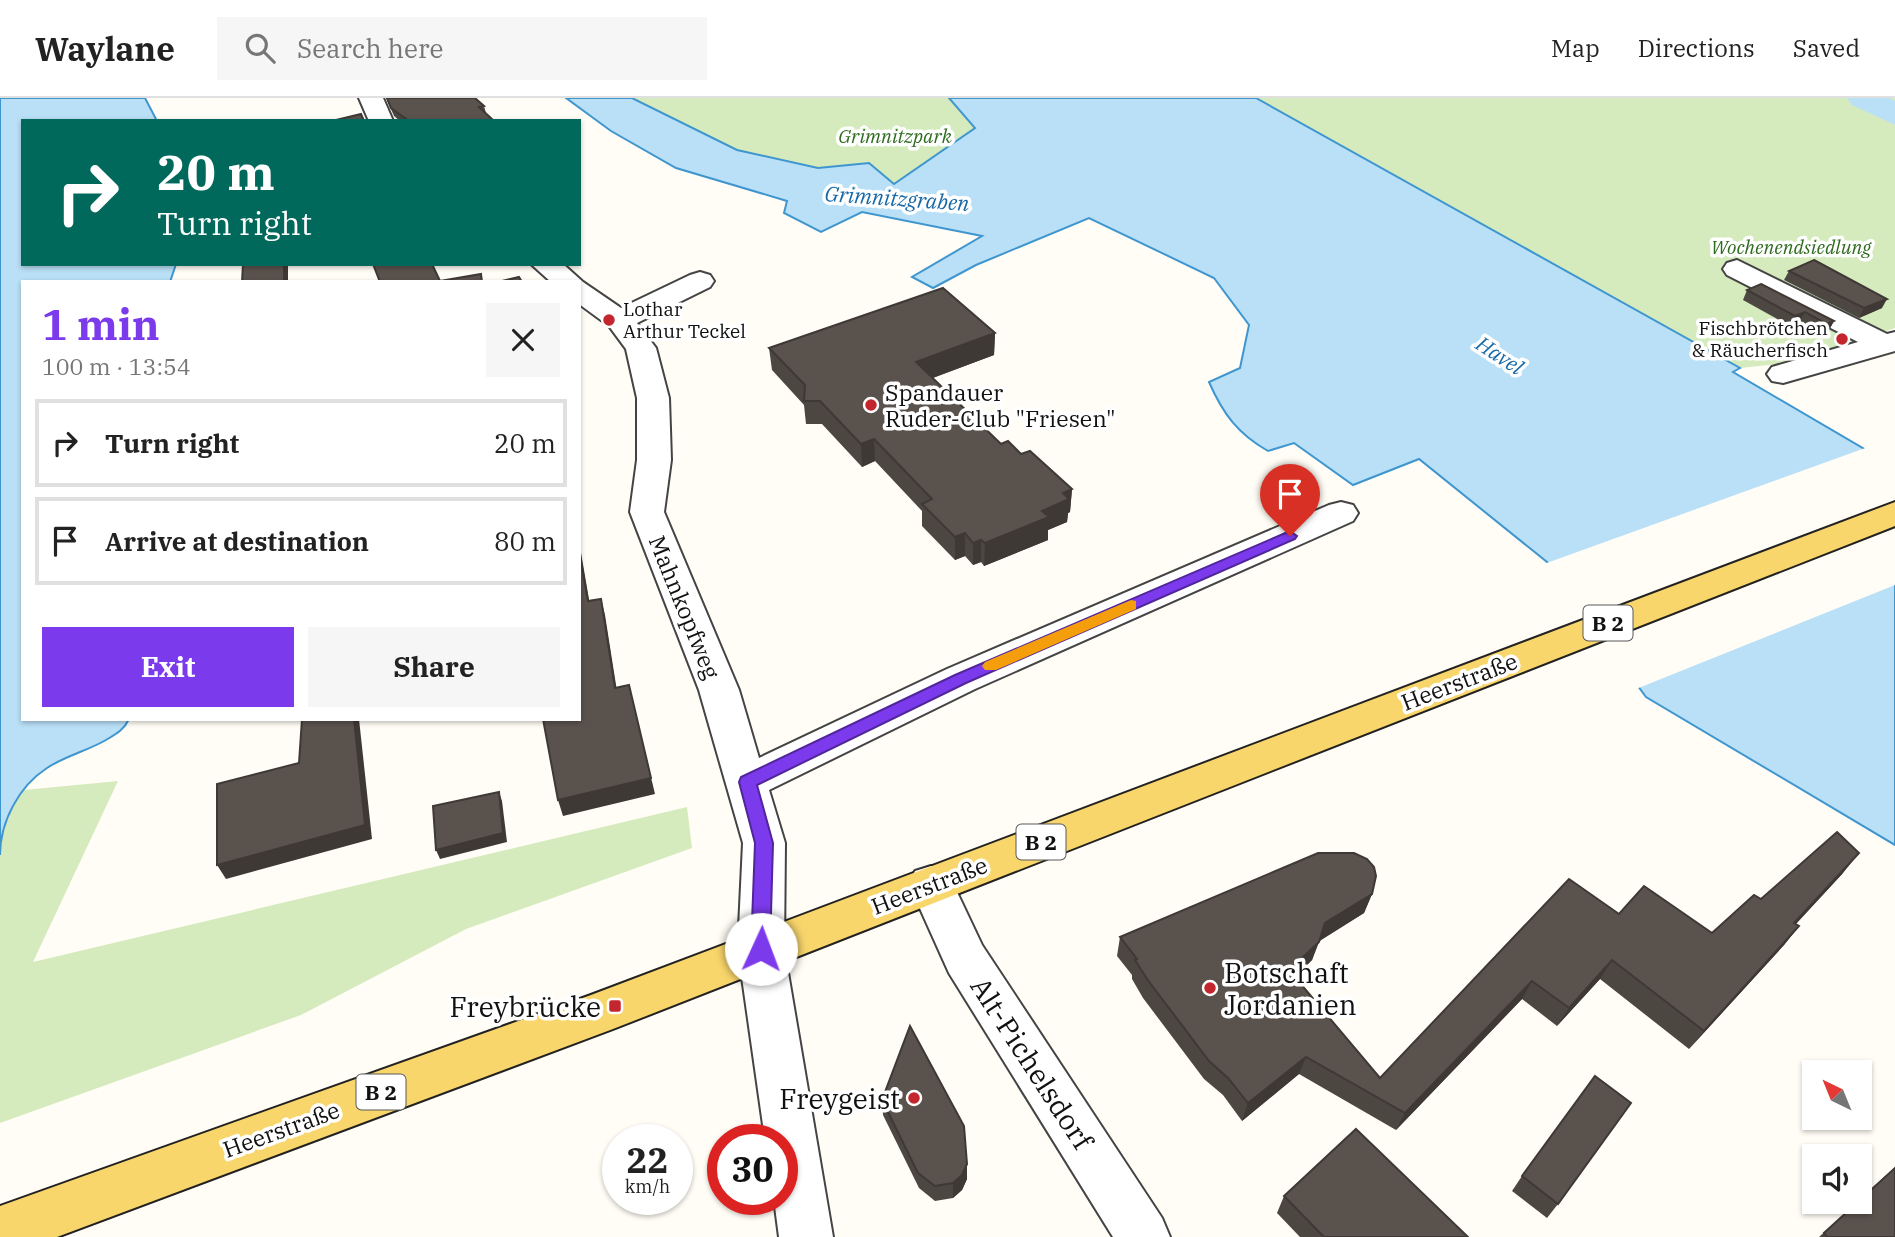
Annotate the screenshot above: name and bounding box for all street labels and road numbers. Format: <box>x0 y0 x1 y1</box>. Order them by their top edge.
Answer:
street label: Mahnkopfweg <box>643 531 728 684</box>
road number: B 2 <box>1584 606 1632 640</box>
street label: Heerstraße <box>1397 645 1521 717</box>
road number: B 2 <box>1016 824 1066 860</box>
street label: Heerstraße <box>867 849 991 921</box>
street label: Alt-Pichelsdorf <box>963 970 1103 1158</box>
road number: B 2 <box>356 1074 406 1110</box>
street label: Heerstraße <box>219 1094 343 1164</box>

